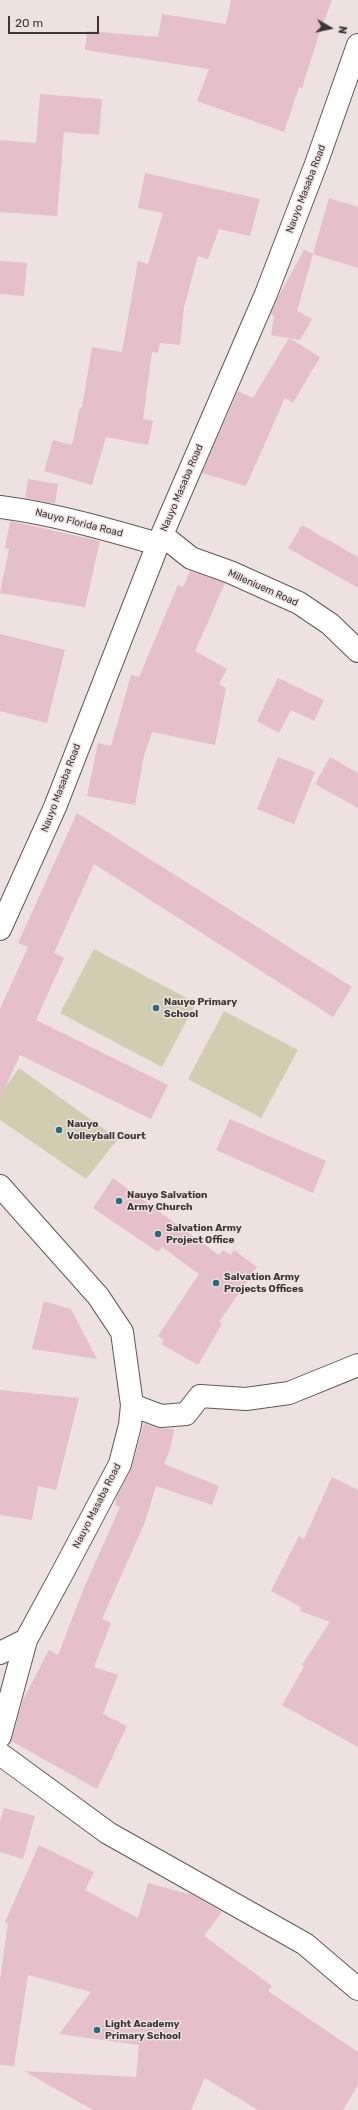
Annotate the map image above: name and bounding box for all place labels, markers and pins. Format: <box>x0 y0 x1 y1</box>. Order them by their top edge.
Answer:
place label: Nauyo Primary School <box>164 996 237 1020</box>
marker: Nauyo Primary School <box>151 1003 161 1013</box>
place label: Nauyo Volleyball Court <box>67 1118 146 1142</box>
marker: Nauyo Volleyball Court <box>54 1125 64 1135</box>
place label: Nauyo Salvation Army Church <box>127 1189 208 1212</box>
marker: Nauyo Salvation Army Church <box>114 1196 124 1206</box>
place label: Salvation Army Project Office <box>166 1222 242 1246</box>
marker: Salvation Army Project Office <box>153 1229 163 1239</box>
place label: Salvation Army Projects Offices <box>224 1271 303 1294</box>
marker: Salvation Army Projects Offices <box>211 1278 221 1288</box>
place label: Light Academy Primary School <box>105 2018 181 2042</box>
marker: Light Academy Primary School <box>92 2025 102 2035</box>

